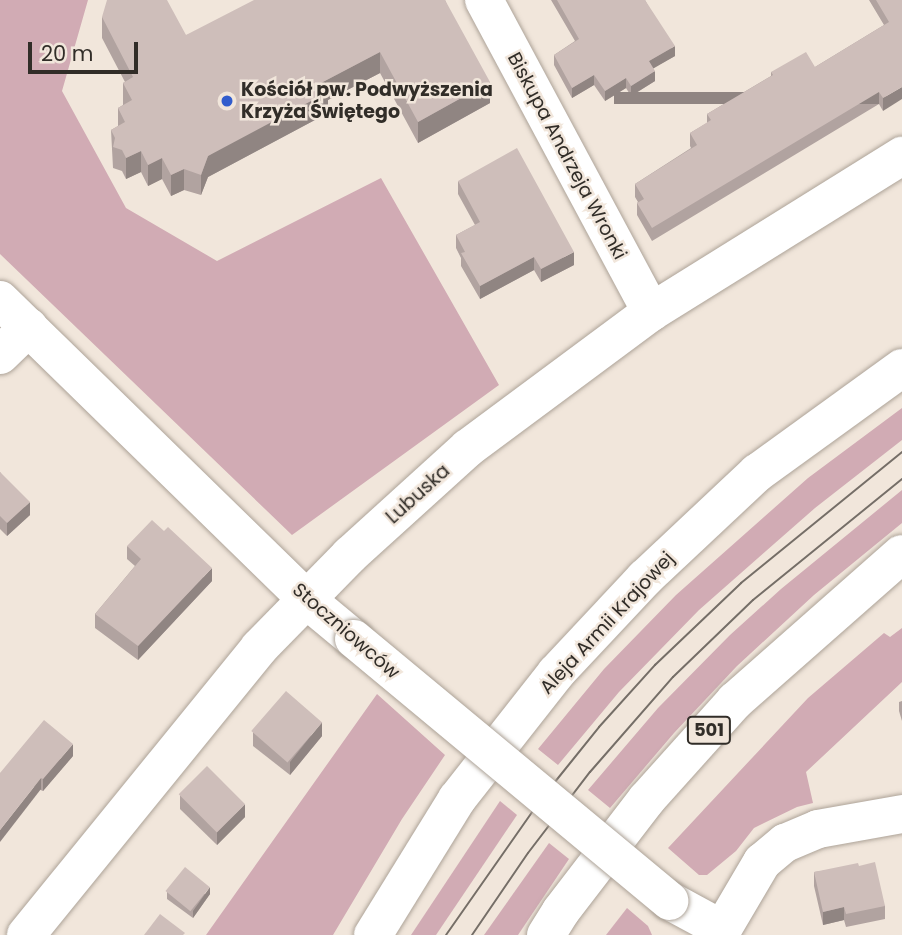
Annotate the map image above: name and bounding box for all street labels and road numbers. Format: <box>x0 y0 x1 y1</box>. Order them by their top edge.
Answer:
street label: Biskupa Andrzeja Wronki <box>503 49 631 263</box>
street label: Lubuska <box>381 459 455 529</box>
street label: Aleja Armii Krajowej <box>535 547 679 699</box>
street label: Stoczniowców <box>288 578 404 684</box>
road number: 501 <box>686 716 732 744</box>

